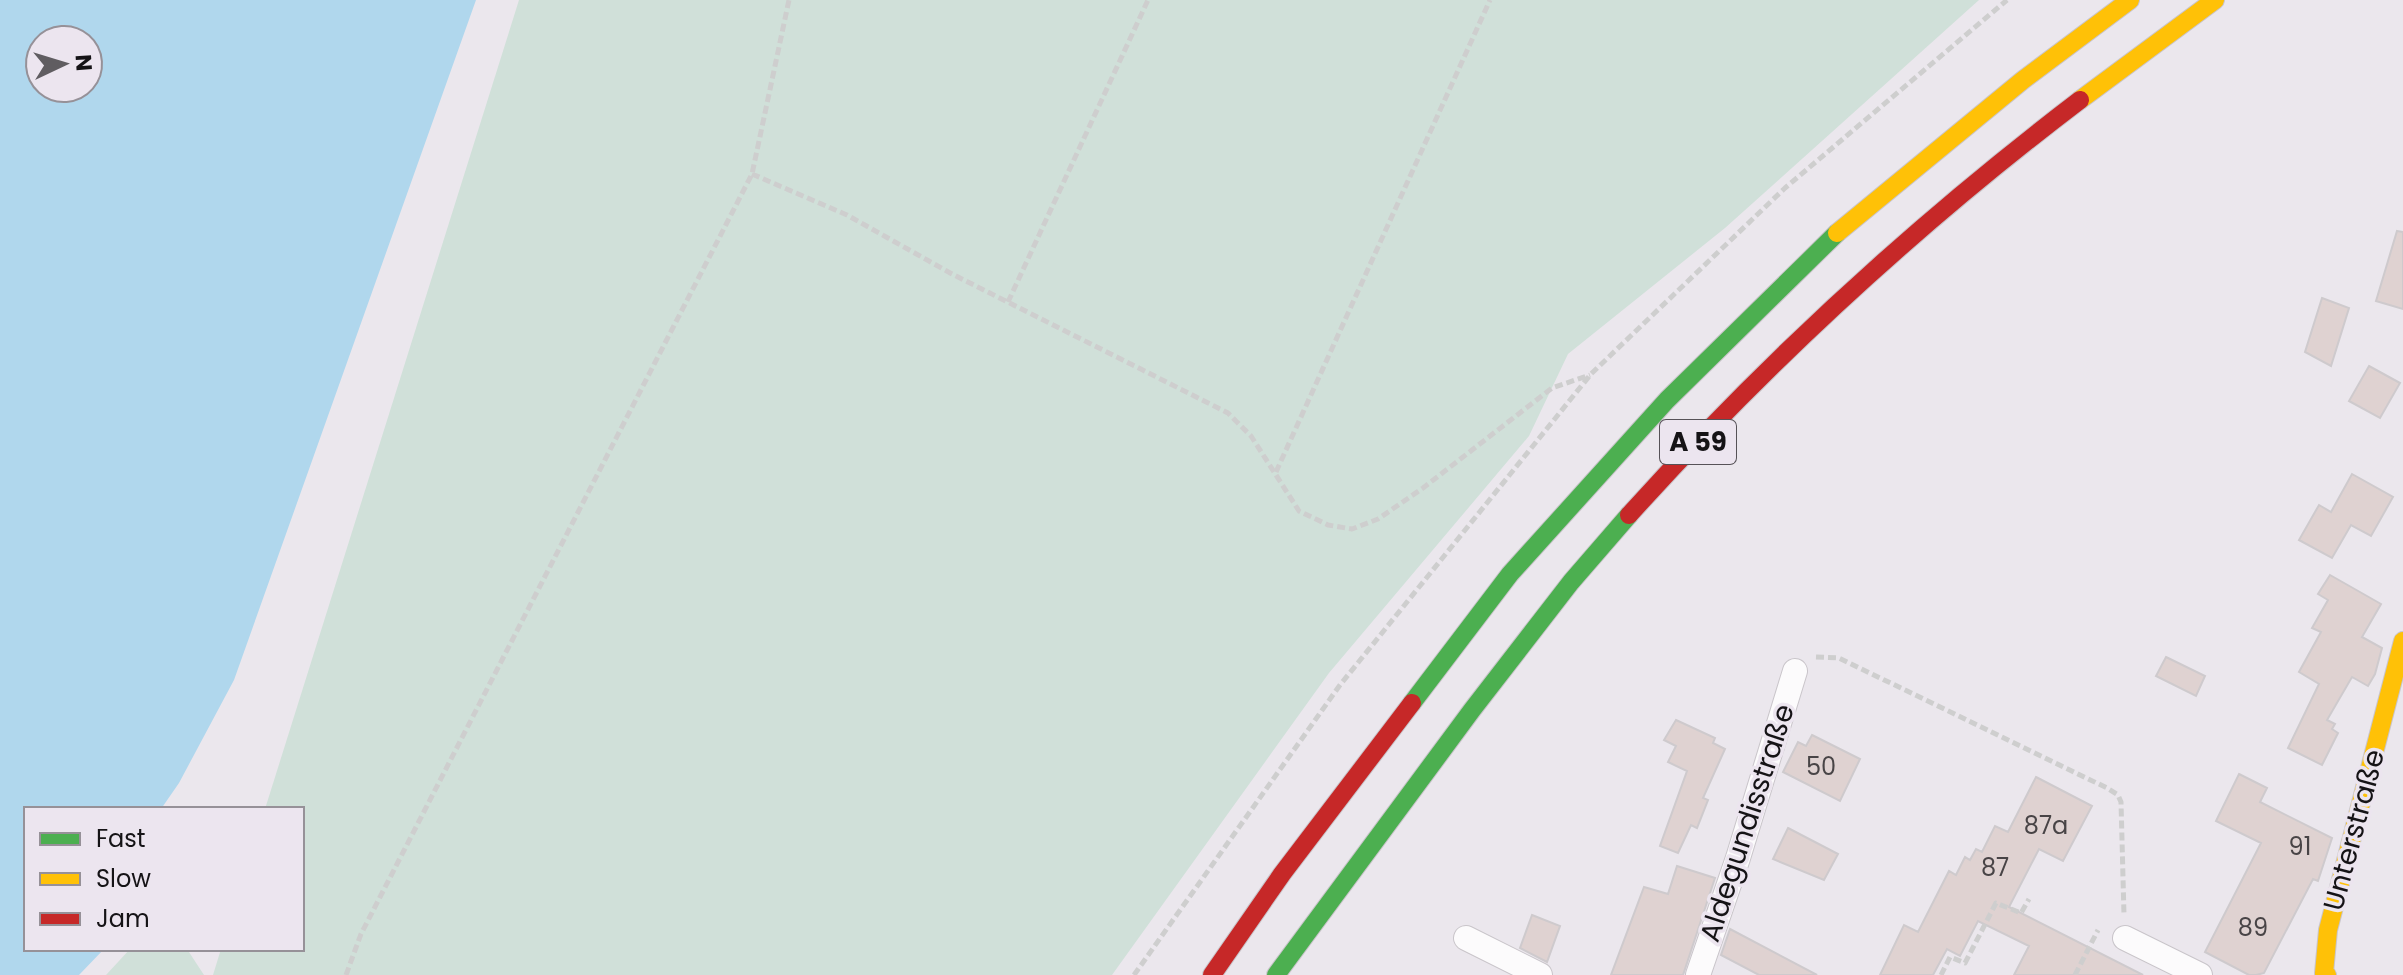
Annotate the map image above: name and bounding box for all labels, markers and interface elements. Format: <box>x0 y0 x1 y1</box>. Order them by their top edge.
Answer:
north arrow <box>24 24 104 104</box>
text: N <box>67 53 99 72</box>
road number: A 59 <box>1660 420 1736 464</box>
street label: Aldegundisstraße <box>1690 699 1804 947</box>
street label: Unterstraße <box>2314 745 2394 915</box>
house number: 50 <box>1806 750 1836 783</box>
legend <box>24 807 304 951</box>
house number: 87a <box>2024 809 2068 842</box>
text: Fast <box>96 822 146 855</box>
house number: 91 <box>2289 830 2311 863</box>
house number: 87 <box>1981 851 2009 884</box>
text: Slow <box>96 862 151 895</box>
text: Jam <box>96 902 150 935</box>
house number: 89 <box>2238 911 2268 944</box>

